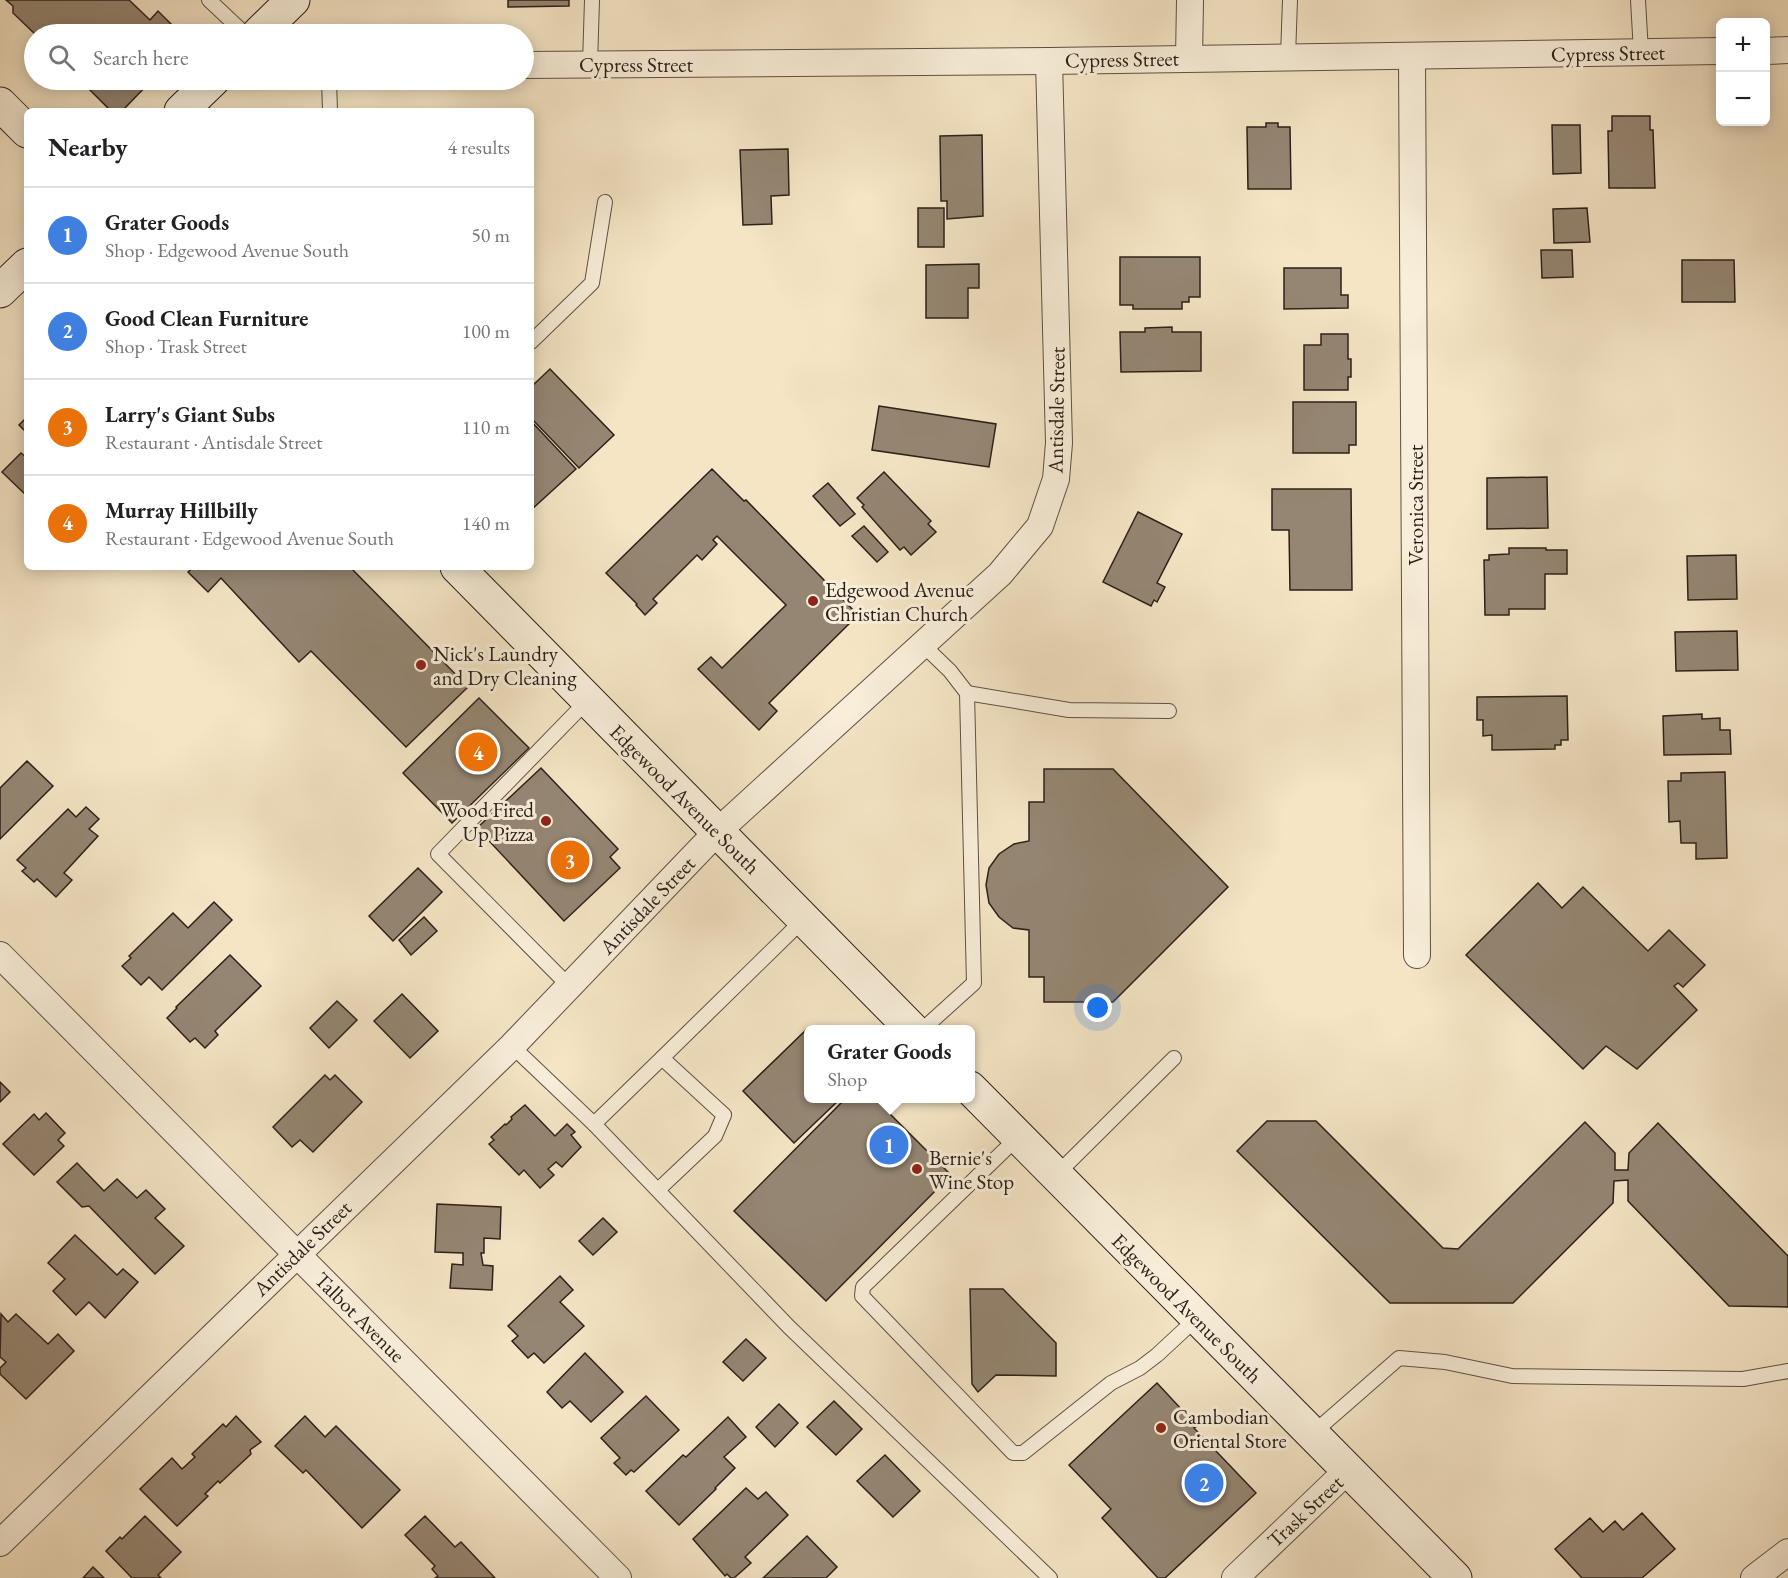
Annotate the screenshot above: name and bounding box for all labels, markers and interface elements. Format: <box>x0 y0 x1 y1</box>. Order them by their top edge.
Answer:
map controls <box>1716 18 1770 126</box>
button: + <box>1716 18 1770 72</box>
search box <box>24 24 534 90</box>
street label: Cypress Street <box>1551 38 1666 67</box>
icon: search <box>45 41 78 74</box>
text: Search here <box>93 43 188 72</box>
street label: Cypress Street <box>1065 44 1180 73</box>
street label: Cypress Street <box>579 51 693 78</box>
button: − <box>1716 72 1770 126</box>
text: Nearby <box>48 130 128 164</box>
text: 4 results <box>447 134 510 160</box>
text: Grater Goods <box>105 208 229 237</box>
text: 1 <box>62 222 73 248</box>
text: 50 m <box>471 222 510 248</box>
text: Shop · Edgewood Avenue South <box>105 237 349 263</box>
text: Good Clean Furniture <box>105 304 309 333</box>
text: 2 <box>62 318 73 344</box>
text: 100 m <box>462 318 510 344</box>
text: Shop · Trask Street <box>105 333 247 359</box>
street label: Antisdale Street <box>1041 346 1071 475</box>
text: Larry's Giant Subs <box>105 400 275 429</box>
text: 3 <box>62 414 73 440</box>
text: 110 m <box>462 414 510 440</box>
text: Restaurant · Antisdale Street <box>105 429 323 455</box>
street label: Veronica Street <box>1402 444 1429 565</box>
text: Murray Hillbilly <box>105 496 258 525</box>
text: 4 <box>62 510 73 536</box>
text: 140 m <box>462 510 510 536</box>
text: Restaurant · Edgewood Avenue South <box>105 525 394 551</box>
place label: Edgewood Avenue Christian Church <box>825 576 974 627</box>
marker: Edgewood Avenue Christian Church <box>806 594 820 608</box>
place label: Nick's Laundry and Dry Cleaning <box>433 640 577 691</box>
marker: Nick's Laundry and Dry Cleaning <box>414 658 428 672</box>
street label: Edgewood Avenue South <box>604 718 766 880</box>
pin: 4 <box>458 730 498 774</box>
place label: Wood Fired Up Pizza <box>440 796 535 847</box>
marker: Wood Fired Up Pizza <box>539 814 553 828</box>
pin: 3 <box>550 838 590 882</box>
street label: Antisdale Street <box>593 850 701 961</box>
your location <box>1083 993 1112 1022</box>
popup <box>804 1025 975 1103</box>
text: Grater Goods <box>827 1037 952 1066</box>
text: Shop <box>827 1066 867 1092</box>
pin: 1 <box>870 1122 908 1168</box>
place label: Bernie's Wine Stop <box>929 1144 1014 1195</box>
marker: Bernie's Wine Stop <box>910 1162 924 1176</box>
street label: Antisdale Street <box>246 1194 357 1302</box>
street label: Edgewood Avenue South <box>1106 1227 1268 1389</box>
street label: Talbot Avenue <box>309 1266 411 1368</box>
place label: Cambodian Oriental Store <box>1173 1403 1287 1454</box>
marker: Cambodian Oriental Store <box>1154 1421 1168 1435</box>
pin: 2 <box>1184 1460 1224 1506</box>
street label: Trask Street <box>1261 1469 1349 1553</box>

